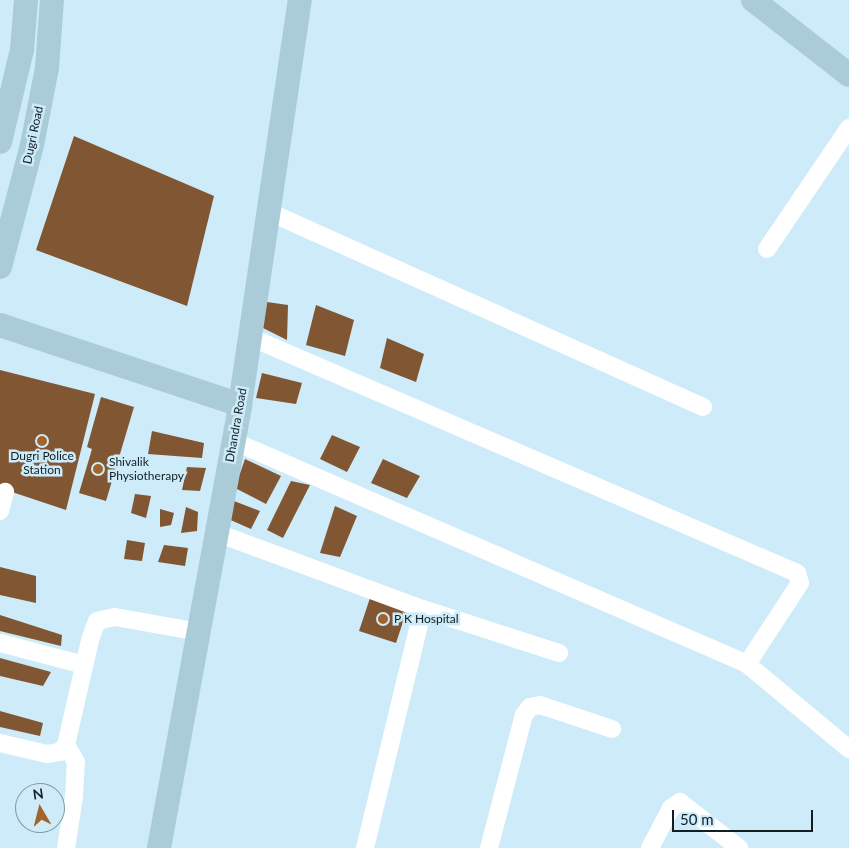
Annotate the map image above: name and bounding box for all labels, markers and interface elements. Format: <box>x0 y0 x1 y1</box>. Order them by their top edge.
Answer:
street label: Dugri Road <box>20 105 46 165</box>
street label: Dhandra Road <box>222 387 250 463</box>
marker: Dugri Police Station <box>36 435 48 447</box>
place label: Dugri Police Station <box>10 449 74 477</box>
place label: Shivalik Physiotherapy <box>109 455 184 483</box>
marker: Shivalik Physiotherapy <box>91 462 105 476</box>
marker: P K Hospital <box>376 612 390 626</box>
place label: P K Hospital <box>394 612 459 626</box>
north arrow <box>15 783 65 833</box>
text: N <box>31 784 45 803</box>
scale bar <box>674 800 815 832</box>
text: 50 m <box>680 810 714 828</box>

